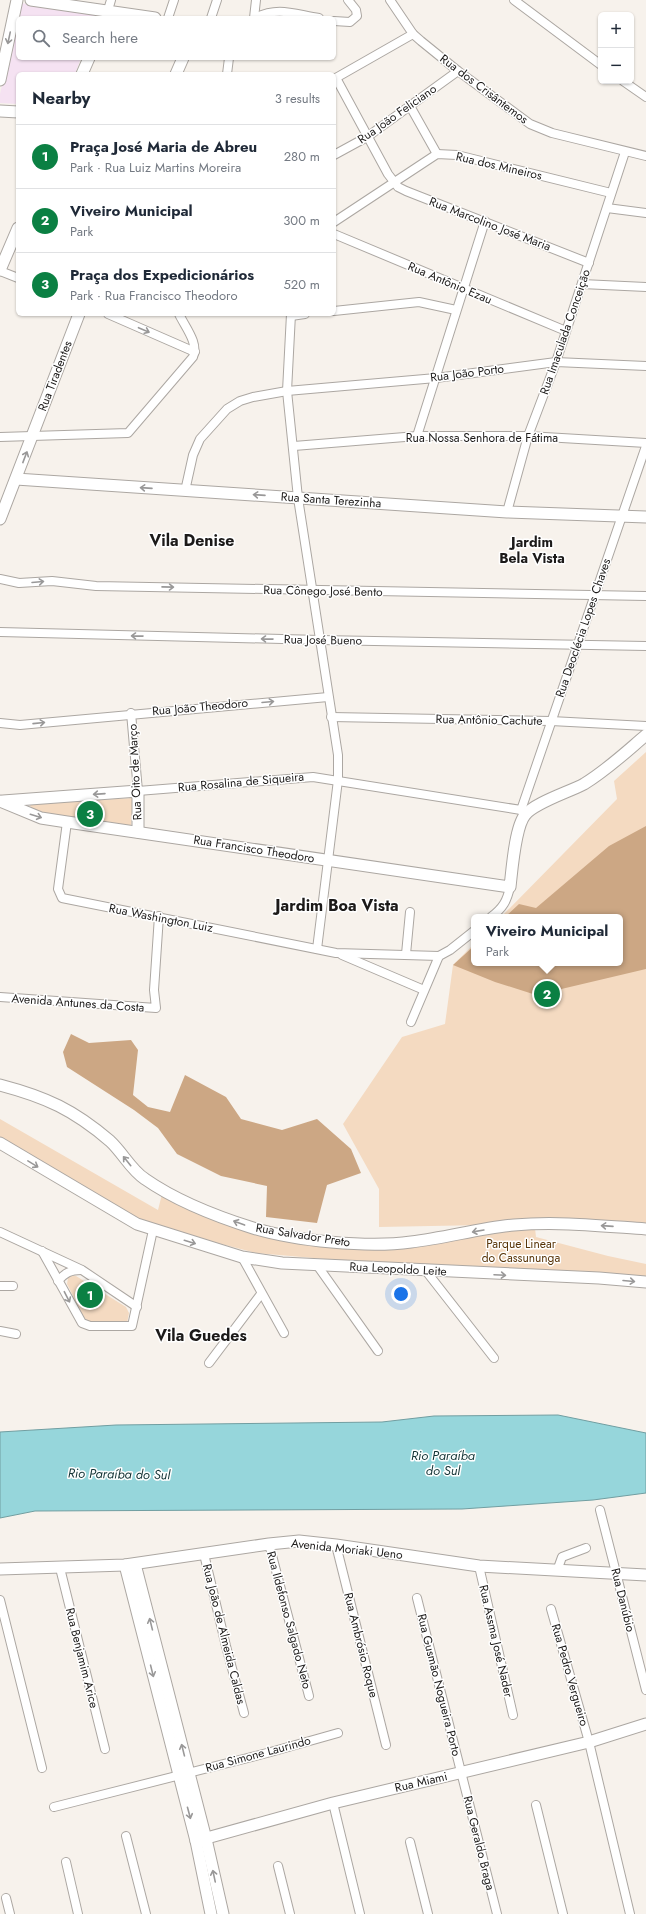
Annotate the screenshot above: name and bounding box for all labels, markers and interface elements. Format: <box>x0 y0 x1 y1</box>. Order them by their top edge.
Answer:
map controls <box>598 12 634 84</box>
button: + <box>598 12 634 48</box>
search box <box>16 16 336 60</box>
icon: search <box>30 27 52 49</box>
text: Search here <box>62 27 138 49</box>
one-way arrow <box>5 31 13 44</box>
button: − <box>598 48 634 84</box>
street label: Rua dos Crisântemos <box>436 50 532 128</box>
street label: Rua João Feliciano <box>354 80 441 148</box>
text: Nearby <box>32 86 90 110</box>
text: 3 results <box>275 89 320 108</box>
text: Praça José Maria de Abreu <box>70 136 257 158</box>
text: 1 <box>42 147 48 166</box>
text: 280 m <box>284 147 320 166</box>
street label: Rua dos Mineiros <box>454 147 544 185</box>
text: Park · Rua Luiz Martins Moreira <box>70 158 241 177</box>
street label: Rua Marcolino José Maria <box>427 192 554 256</box>
text: Viveiro Municipal <box>70 200 193 222</box>
text: 2 <box>41 211 49 230</box>
text: 300 m <box>283 211 320 230</box>
text: Park <box>70 222 93 241</box>
street label: Rua Antônio Ezau <box>405 257 495 309</box>
text: Praça dos Expedicionários <box>70 264 254 286</box>
street label: Rua Imaculada Conceição <box>535 267 595 397</box>
text: 3 <box>41 275 49 294</box>
text: 520 m <box>283 275 320 294</box>
text: Park · Rua Francisco Theodoro <box>70 286 237 305</box>
one-way arrow <box>137 326 149 334</box>
street label: Rua Tiradentes <box>33 338 77 414</box>
street label: Rua João Porto <box>429 359 505 386</box>
street label: Rua Nossa Senhora de Fátima <box>406 429 558 447</box>
one-way arrow <box>21 451 29 463</box>
one-way arrow <box>140 484 153 491</box>
street label: Rua Santa Terezinha <box>280 488 382 513</box>
one-way arrow <box>253 492 266 499</box>
district label: Vila Denise <box>149 529 234 552</box>
district label: Jardim Bela Vista <box>499 532 565 568</box>
street label: Rua Deoclécia Lopes Chaves <box>551 556 615 700</box>
one-way arrow <box>32 579 45 586</box>
street label: Rua Cônego José Bento <box>263 581 383 601</box>
one-way arrow <box>161 583 174 591</box>
street label: Rua José Bueno <box>284 630 363 650</box>
one-way arrow <box>131 633 144 640</box>
one-way arrow <box>261 635 274 643</box>
street label: Rua João Theodoro <box>151 694 249 720</box>
one-way arrow <box>261 698 274 705</box>
street label: Rua Antônio Cachute <box>435 710 543 730</box>
one-way arrow <box>32 719 45 726</box>
street label: Rua Oito de Março <box>123 723 147 821</box>
street label: Rua Rosalina de Siqueira <box>177 768 305 796</box>
one-way arrow <box>93 790 106 797</box>
pin: 3 <box>77 799 103 829</box>
one-way arrow <box>30 813 43 820</box>
street label: Rua Francisco Theodoro <box>192 831 316 868</box>
district label: Jardim Boa Vista <box>272 894 399 917</box>
street label: Rua Washington Luiz <box>107 899 215 937</box>
popup <box>471 914 623 966</box>
text: Viveiro Municipal <box>486 920 608 942</box>
text: Park <box>486 942 509 961</box>
pin: 2 <box>534 979 560 1009</box>
street label: Avenida Antunes da Costa <box>11 989 145 1017</box>
one-way arrow <box>122 1155 131 1166</box>
one-way arrow <box>27 1160 39 1168</box>
one-way arrow <box>233 1218 245 1226</box>
street label: Rua Salvador Preto <box>254 1219 352 1251</box>
one-way arrow <box>601 1223 614 1230</box>
one-way arrow <box>472 1227 485 1235</box>
park label: Parque Linear do Cassununga <box>482 1235 560 1267</box>
one-way arrow <box>184 1239 197 1246</box>
street label: Rua Leopoldo Leite <box>349 1257 447 1281</box>
one-way arrow <box>493 1271 506 1278</box>
one-way arrow <box>622 1277 635 1284</box>
pin: 1 <box>77 1280 103 1310</box>
your location <box>391 1284 411 1304</box>
one-way arrow <box>64 1291 71 1303</box>
district label: Vila Guedes <box>154 1324 247 1347</box>
water label: Rio Paraíba do Sul <box>411 1446 475 1480</box>
water label: Rio Paraíba do Sul <box>68 1464 171 1484</box>
street label: Avenida Moriaki Ueno <box>290 1534 404 1564</box>
street label: Rua Ildefonso Salgado Neto <box>262 1549 316 1691</box>
street label: Rua João de Almeida Caldas <box>198 1562 250 1706</box>
street label: Rua Danúbio <box>606 1566 640 1634</box>
street label: Rua Assma José Nader <box>474 1583 518 1700</box>
street label: Rua Ambrósio Roque <box>339 1591 383 1699</box>
street label: Rua Benjamim Arice <box>61 1606 103 1710</box>
street label: Rua Gusmão Nogueira Porto <box>413 1612 466 1759</box>
one-way arrow <box>146 1618 154 1631</box>
street label: Rua Pedro Vergueiro <box>547 1622 593 1729</box>
one-way arrow <box>149 1664 156 1677</box>
street label: Rua Simone Laurindo <box>203 1731 313 1777</box>
one-way arrow <box>179 1743 186 1756</box>
street label: Rua Miami <box>393 1767 449 1797</box>
street label: Rua Geraldo Braga <box>459 1794 499 1892</box>
one-way arrow <box>186 1806 193 1819</box>
one-way arrow <box>210 1870 218 1883</box>

